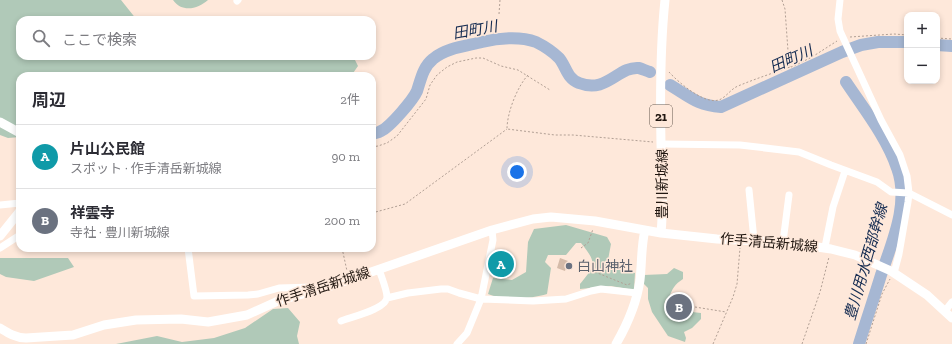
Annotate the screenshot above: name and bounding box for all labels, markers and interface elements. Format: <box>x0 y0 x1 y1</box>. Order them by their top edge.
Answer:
map controls <box>904 12 940 84</box>
button: + <box>904 12 940 48</box>
search box <box>16 16 376 60</box>
water label: 田町川 <box>451 17 501 43</box>
icon: search <box>30 27 52 49</box>
text: ここで検索 <box>62 31 137 49</box>
water label: 田町川 <box>767 41 817 76</box>
button: − <box>904 48 940 84</box>
text: 周辺 <box>32 90 66 110</box>
text: 2件 <box>340 92 360 107</box>
road number: 21 <box>650 105 672 127</box>
text: 片山公民館 <box>70 140 145 158</box>
text: A <box>41 149 49 164</box>
text: 90 m <box>331 149 360 164</box>
street label: 豊川新城線 <box>654 149 671 219</box>
text: スポット · 作手清岳新城線 <box>70 161 222 176</box>
your location <box>507 162 527 182</box>
water label: 豊川用水西部幹線 <box>841 200 892 322</box>
text: 祥雲寺 <box>70 204 115 222</box>
text: B <box>41 213 49 228</box>
text: 200 m <box>324 213 360 228</box>
text: 寺社 · 豊川新城線 <box>70 225 170 240</box>
street label: 作手清岳新城線 <box>719 230 819 256</box>
pin: A <box>488 249 514 279</box>
place label: 白山神社 <box>577 258 633 275</box>
marker: 白山神社 <box>564 261 574 271</box>
street label: 作手清岳新城線 <box>274 264 372 310</box>
pin: B <box>666 292 692 322</box>

